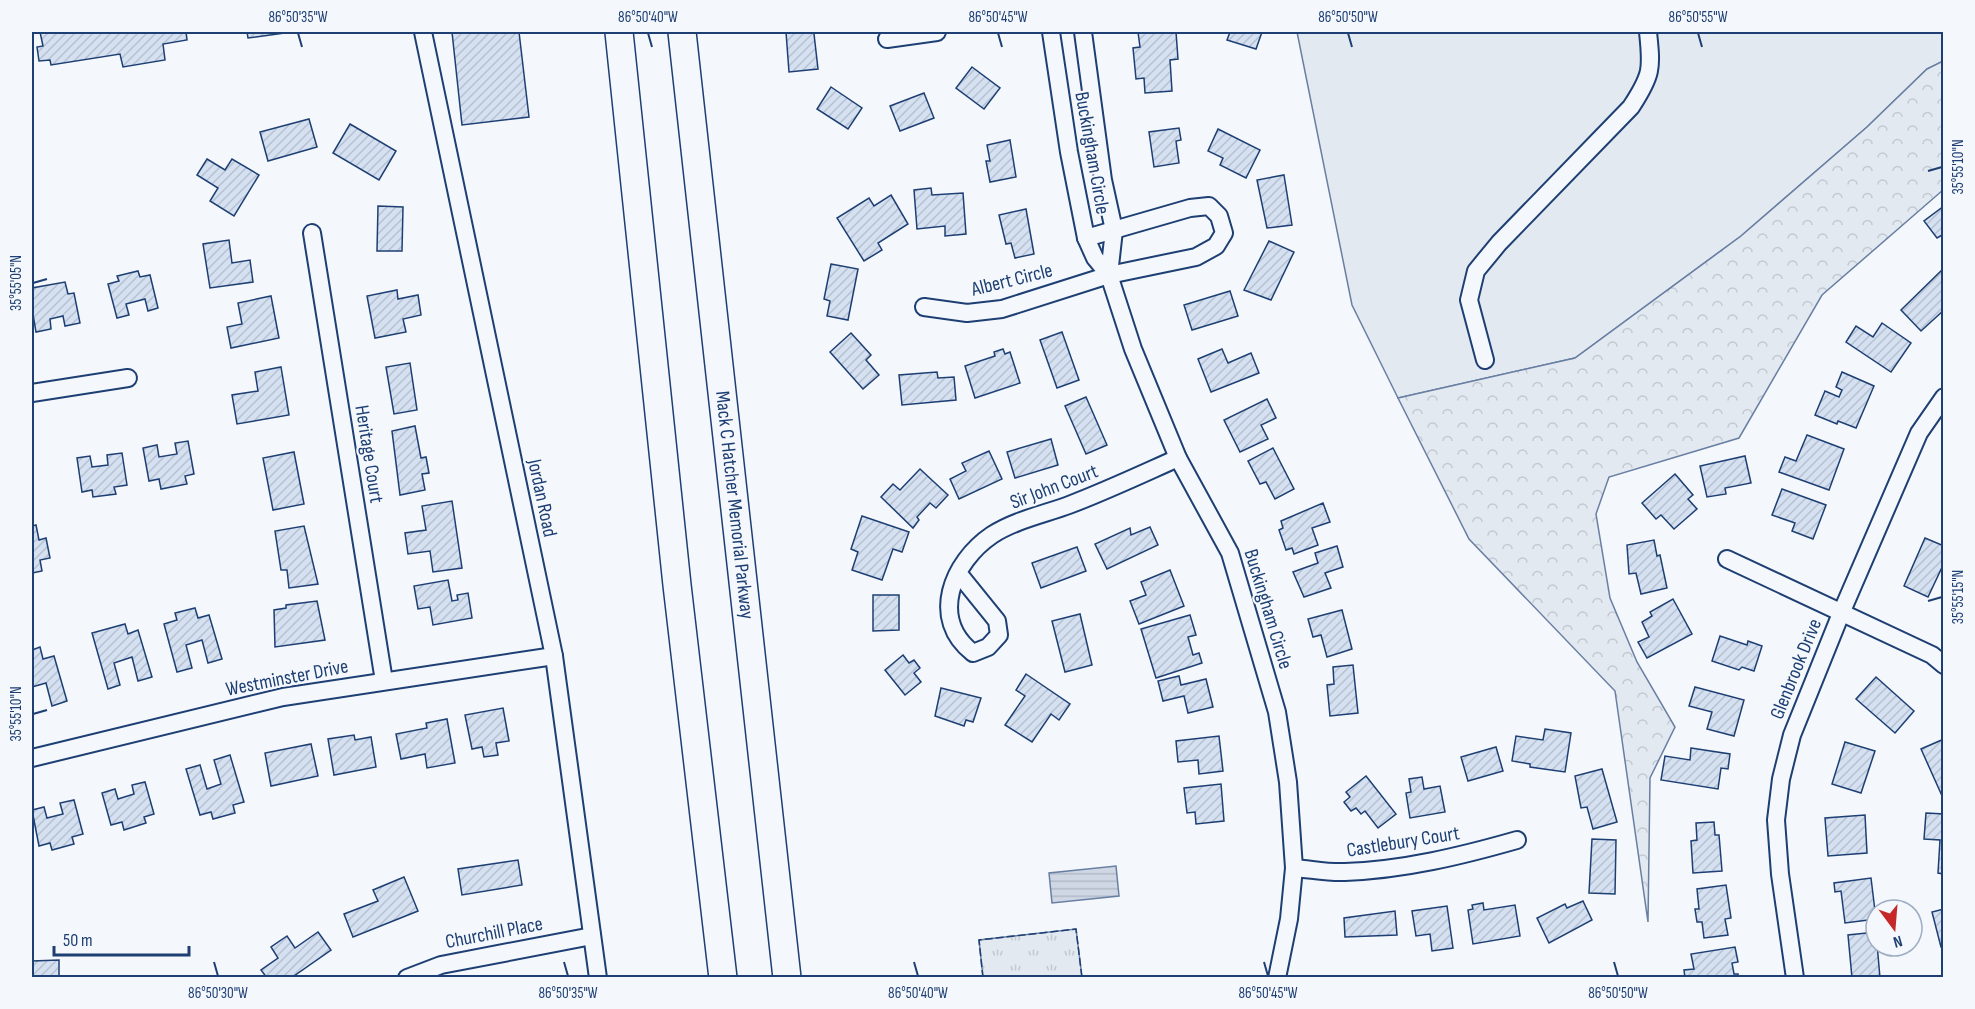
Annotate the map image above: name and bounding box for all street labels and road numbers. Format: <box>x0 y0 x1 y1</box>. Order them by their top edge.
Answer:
street label: Buckingham Circle <box>1069 90 1115 216</box>
street label: Albert Circle <box>968 258 1055 302</box>
street label: Mack C Hatcher Memorial Parkway <box>710 390 759 621</box>
street label: Heritage Court <box>349 403 389 505</box>
street label: Jordan Road <box>522 456 562 539</box>
street label: Sir John Court <box>1007 459 1101 515</box>
street label: Buckingham Circle <box>1238 546 1298 672</box>
street label: Glenbrook Drive <box>1765 615 1827 723</box>
street label: Westminster Drive <box>224 654 350 702</box>
street label: Castlebury Court <box>1345 821 1461 863</box>
street label: Churchill Place <box>443 912 545 954</box>

